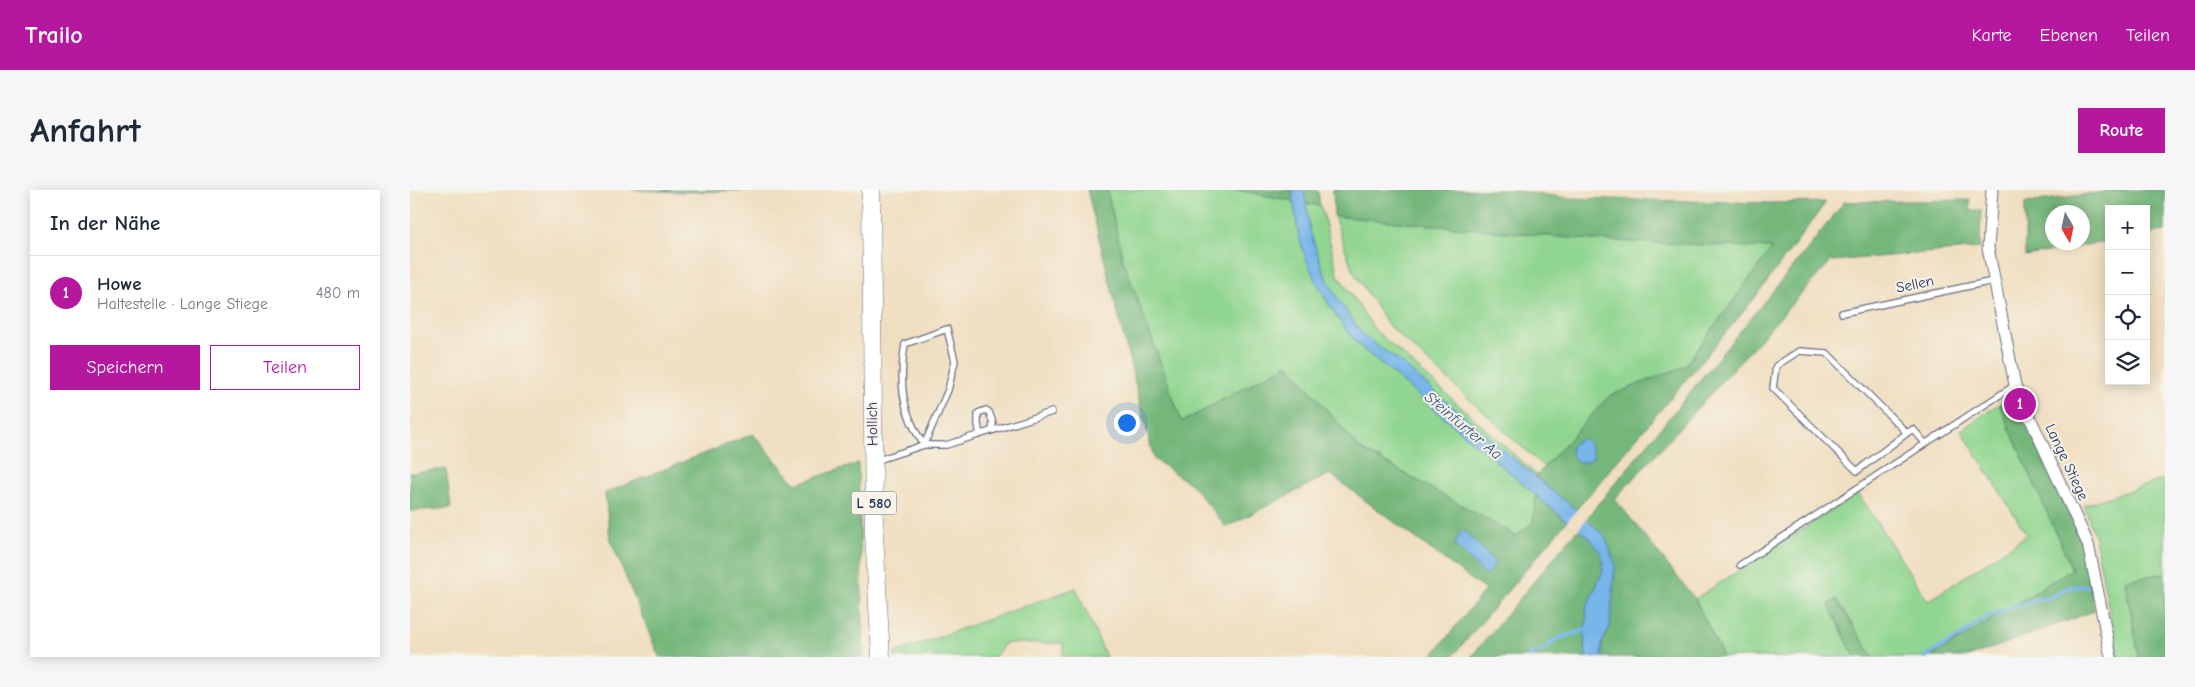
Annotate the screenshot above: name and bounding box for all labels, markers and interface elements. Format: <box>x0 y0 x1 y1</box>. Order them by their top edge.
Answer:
text: Trailo <box>25 21 83 49</box>
text: Karte <box>1971 25 2012 46</box>
text: Ebenen <box>2040 25 2098 46</box>
text: Teilen <box>2126 25 2170 46</box>
button: Route <box>2078 108 2165 153</box>
text: Anfahrt <box>30 110 141 151</box>
north arrow <box>2045 205 2090 250</box>
map controls <box>2105 205 2150 385</box>
button: + <box>2105 205 2150 250</box>
text: In der Nähe <box>50 211 160 235</box>
button: − <box>2105 250 2150 295</box>
street label: Sellen <box>1894 271 1936 297</box>
text: Howe <box>97 273 142 295</box>
text: 1 <box>63 284 69 302</box>
text: 480 m <box>316 284 360 302</box>
text: Haltestelle · Lange Stiege <box>97 295 268 313</box>
button: locate <box>2105 295 2150 340</box>
button: layers <box>2105 340 2150 385</box>
button: Speichern <box>50 345 200 390</box>
button: Teilen <box>210 345 360 390</box>
pin: 1 <box>2004 385 2036 423</box>
water label: Steinfurter Aa <box>1421 388 1506 463</box>
street label: Hollich <box>863 402 881 446</box>
your location <box>1114 410 1140 436</box>
street label: Lange Stiege <box>2041 421 2093 504</box>
road number: L 580 <box>852 492 896 514</box>

